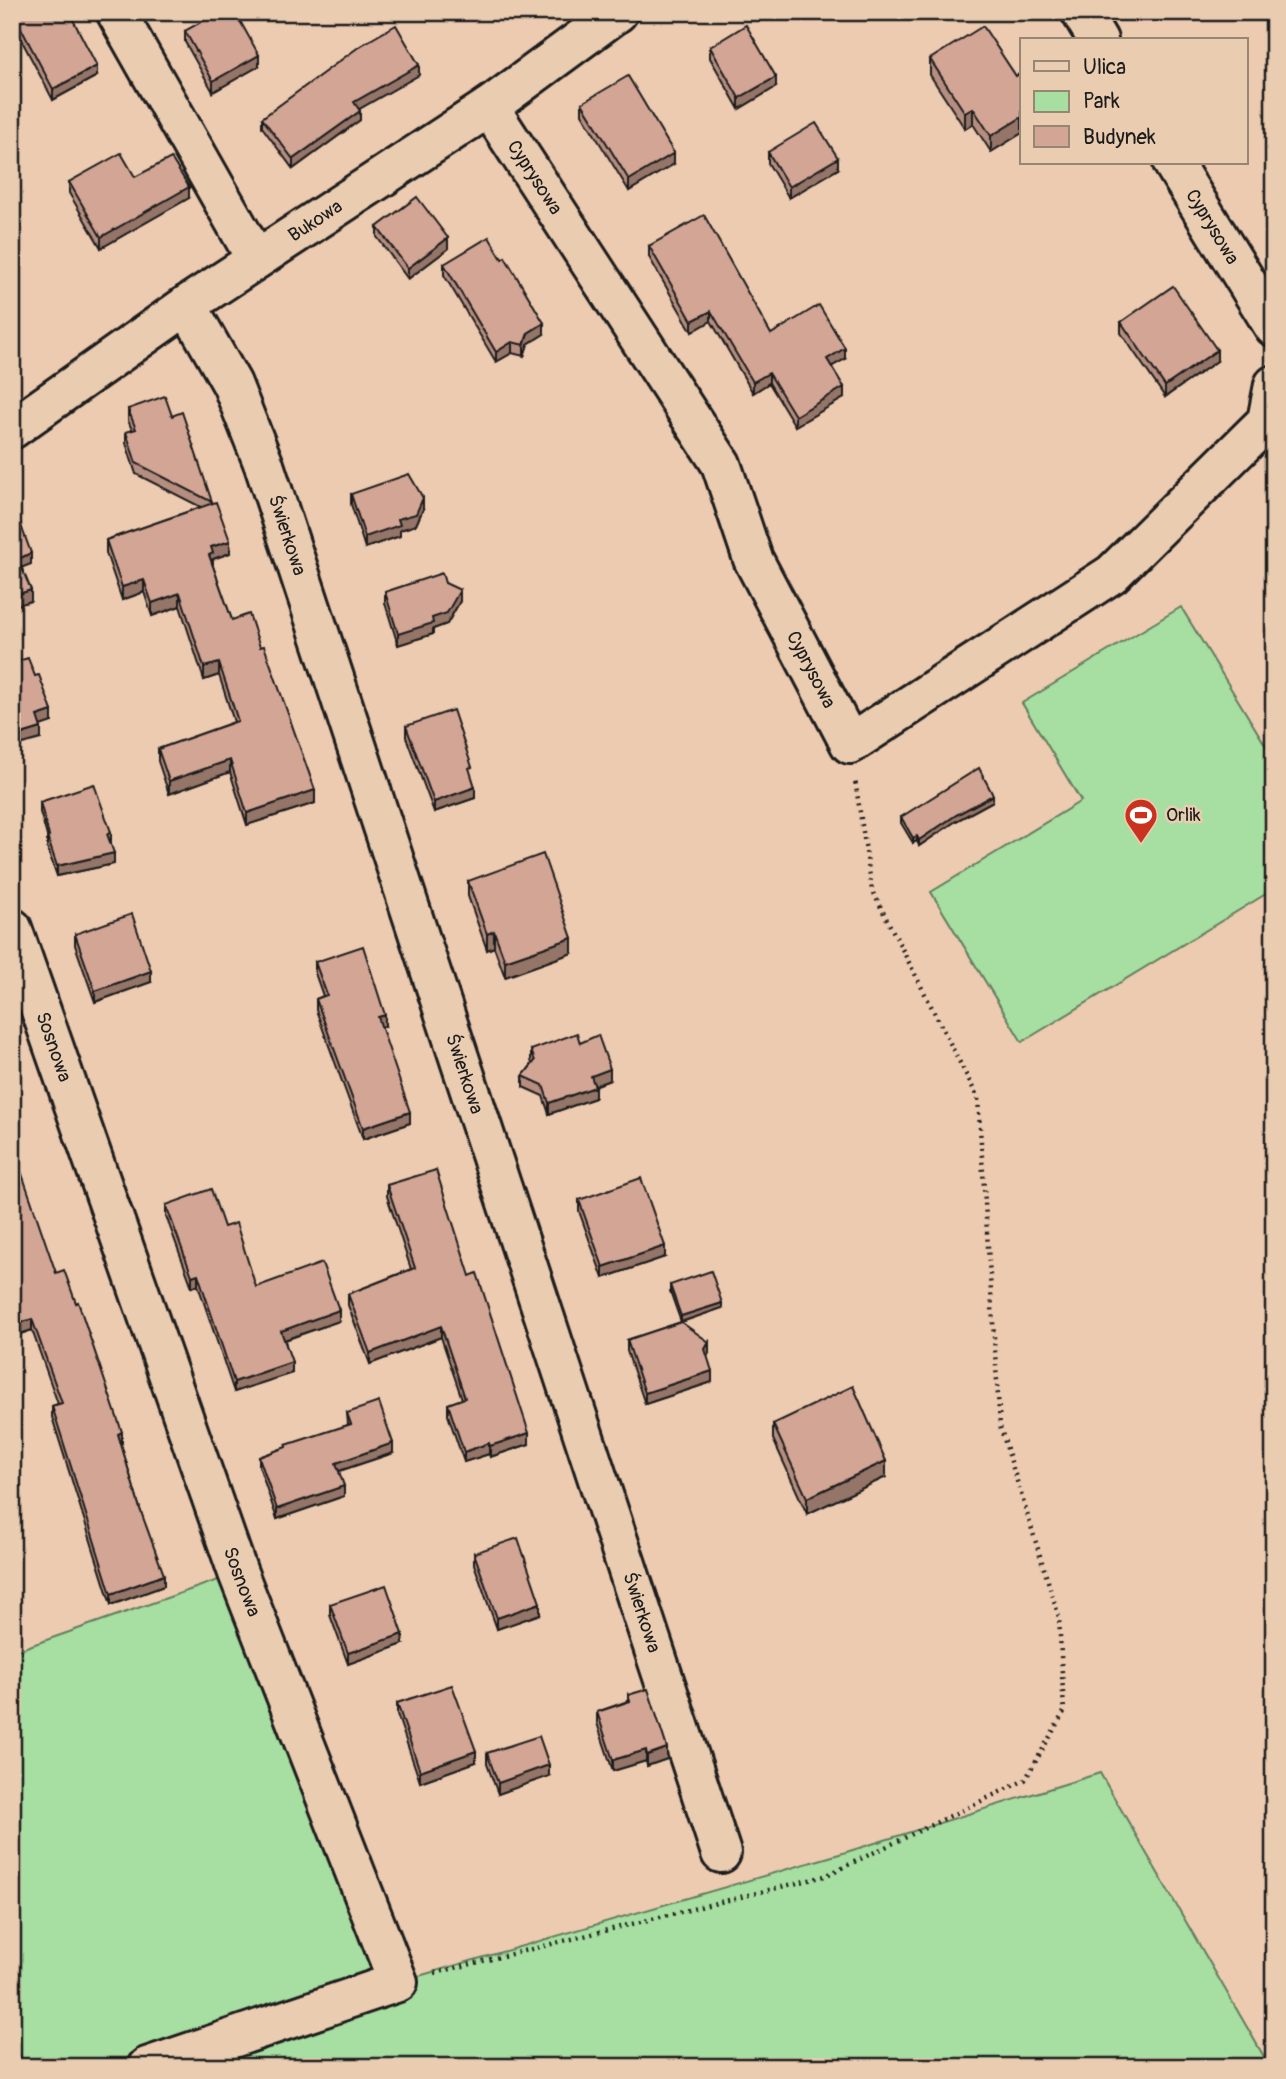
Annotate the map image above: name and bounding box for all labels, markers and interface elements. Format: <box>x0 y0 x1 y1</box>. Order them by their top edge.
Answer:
legend <box>1020 38 1248 164</box>
text: Ulica <box>1083 54 1126 81</box>
text: Park <box>1083 88 1120 115</box>
text: Budynek <box>1083 124 1156 151</box>
street label: Cyprysowa <box>502 136 568 219</box>
street label: Cyprysowa <box>1180 185 1245 269</box>
street label: Bukowa <box>284 194 347 247</box>
street label: Świerkowa <box>263 492 312 579</box>
street label: Cyprysowa <box>781 627 841 713</box>
sports icon: Orlik <box>1122 796 1160 845</box>
place label: Orlik <box>1166 803 1201 827</box>
street label: Sosnowa <box>30 1009 77 1085</box>
street label: Świerkowa <box>440 1031 489 1117</box>
street label: Sosnowa <box>218 1544 266 1620</box>
street label: Świerkowa <box>617 1569 666 1656</box>

